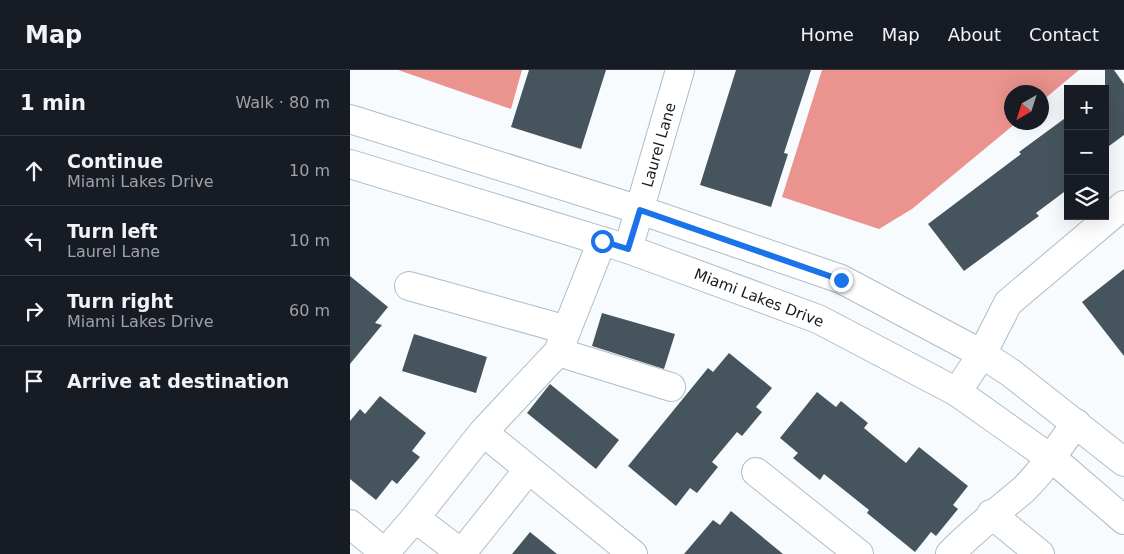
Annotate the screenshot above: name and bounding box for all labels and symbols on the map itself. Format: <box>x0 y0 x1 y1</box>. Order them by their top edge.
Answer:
north arrow <box>1004 85 1049 130</box>
street label: Laurel Lane <box>638 101 680 189</box>
route start <box>591 230 614 253</box>
street label: Miami Lakes Drive <box>692 265 826 331</box>
route end <box>830 269 853 292</box>

